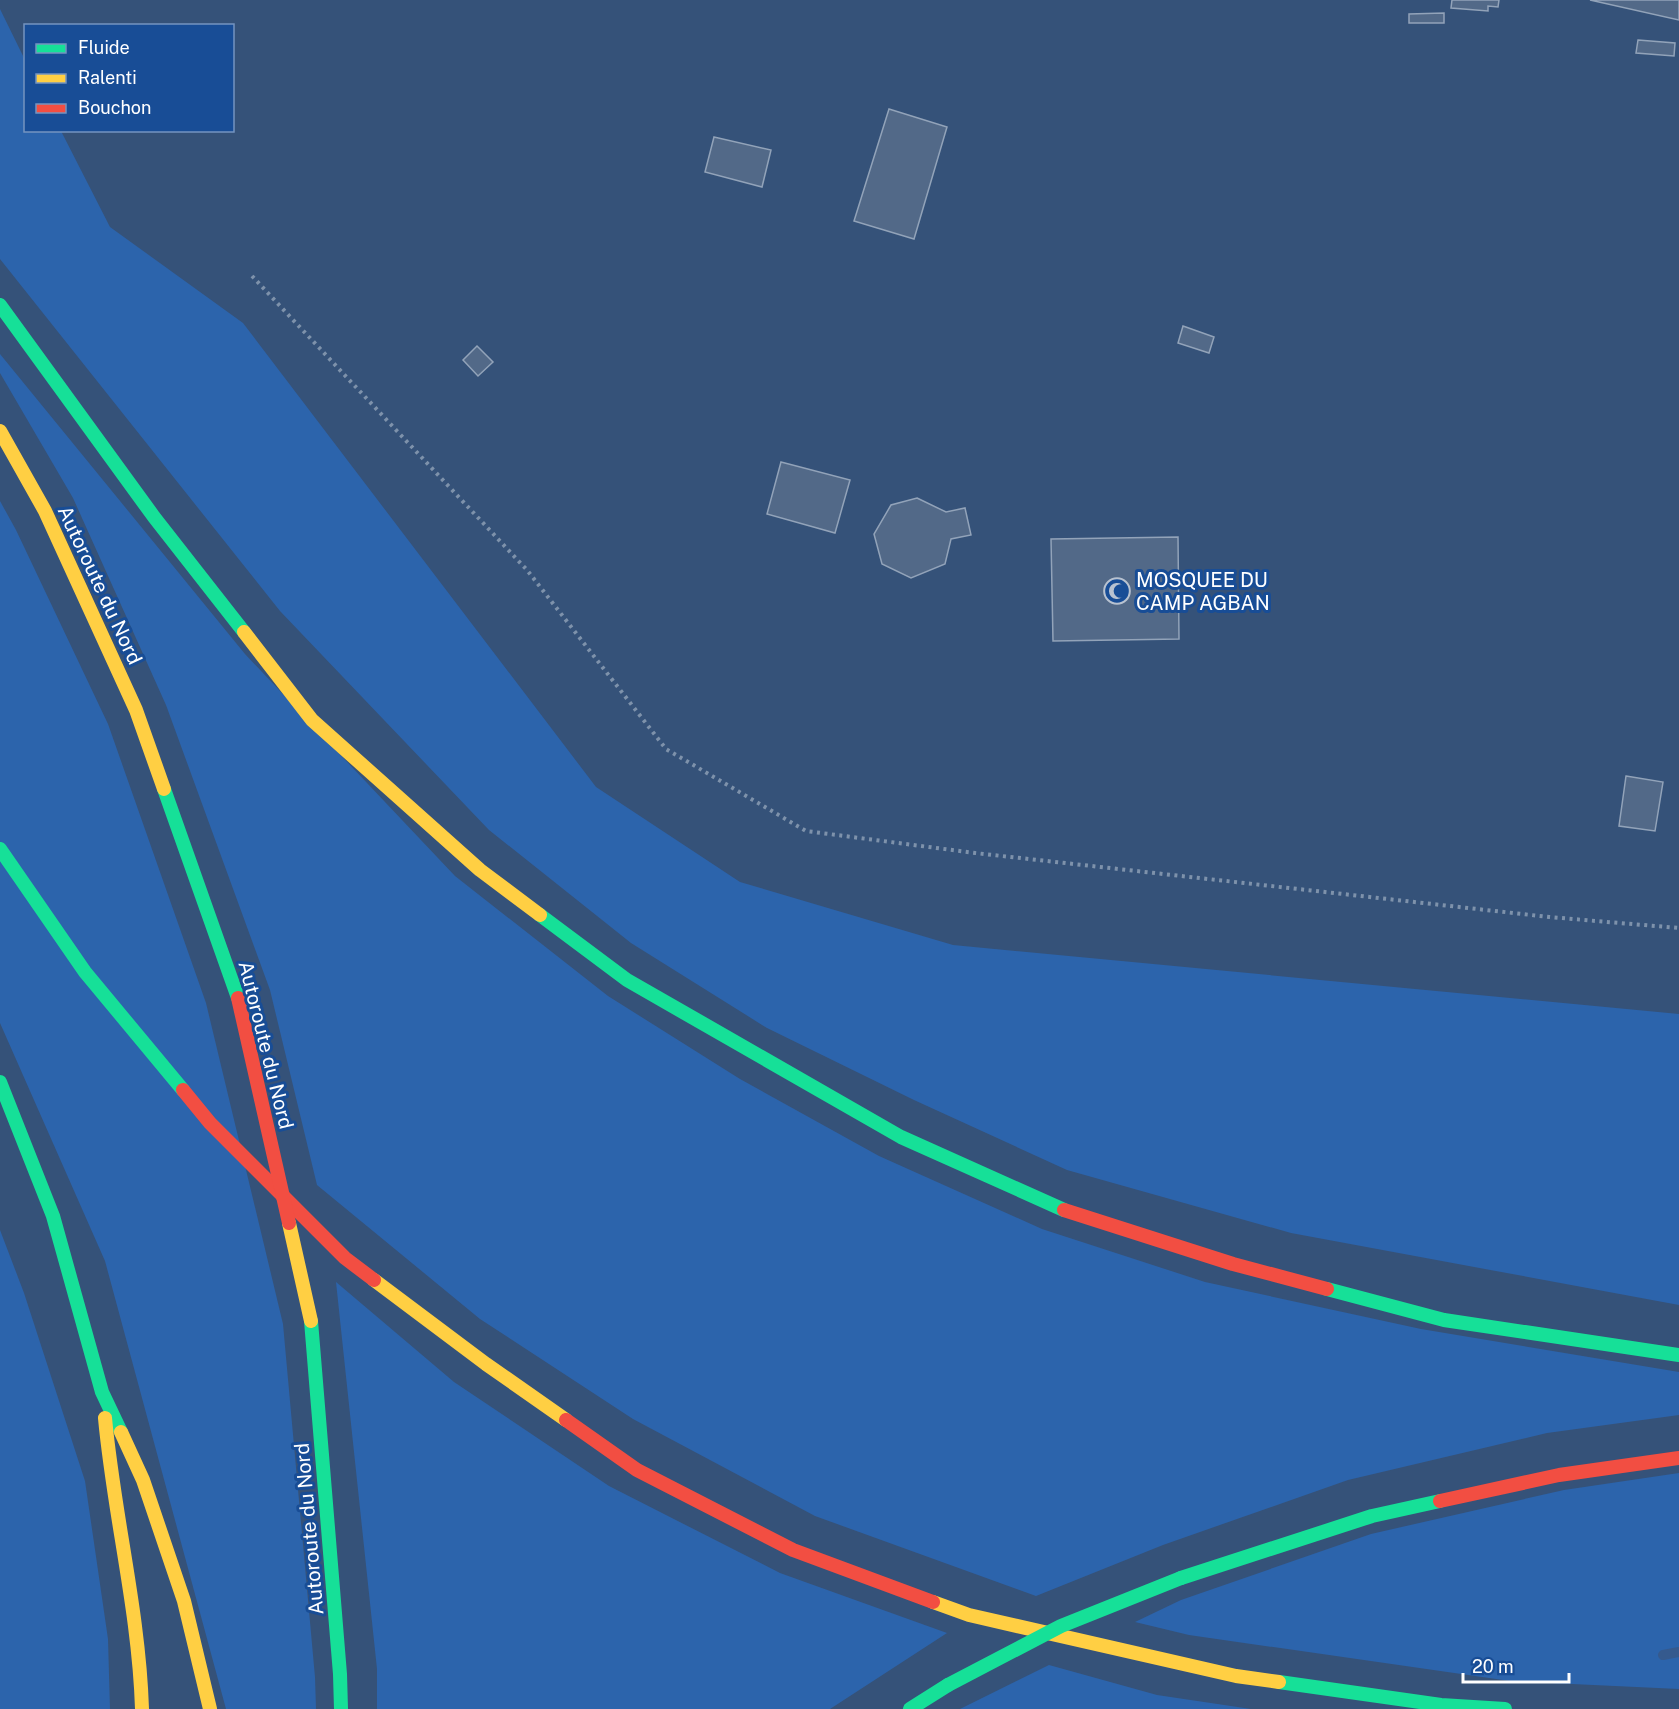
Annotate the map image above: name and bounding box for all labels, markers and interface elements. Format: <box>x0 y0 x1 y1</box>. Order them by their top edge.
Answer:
legend <box>24 24 234 132</box>
text: Fluide <box>78 37 130 58</box>
text: Ralenti <box>78 67 137 88</box>
text: Bouchon <box>78 97 151 118</box>
street label: Autoroute du Nord <box>53 502 147 668</box>
place label: MOSQUEE DU CAMP AGBAN <box>1136 568 1270 615</box>
mosque icon: MOSQUEE DU CAMP AGBAN <box>1102 576 1132 606</box>
street label: Autoroute du Nord <box>233 958 299 1132</box>
street label: Autoroute du Nord <box>290 1442 328 1616</box>
scale bar <box>1463 1646 1570 1684</box>
text: 20 m <box>1472 1656 1514 1677</box>

